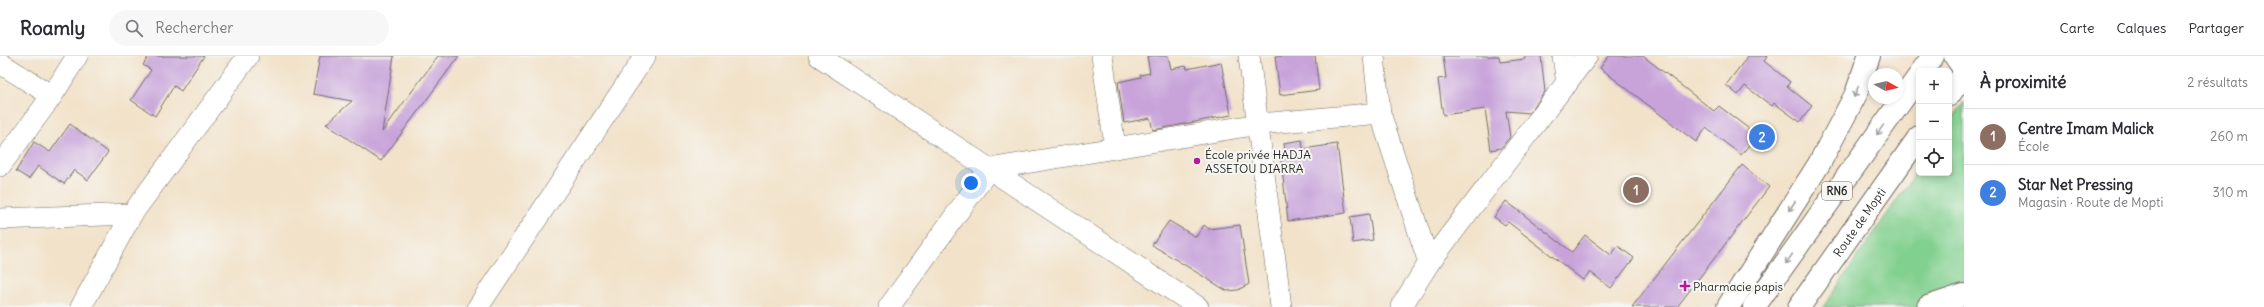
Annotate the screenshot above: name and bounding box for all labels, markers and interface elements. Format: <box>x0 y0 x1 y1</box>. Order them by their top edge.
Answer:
search box <box>109 10 389 46</box>
text: Roamly <box>20 16 85 40</box>
icon: search <box>123 17 145 39</box>
text: Rechercher <box>155 18 233 37</box>
text: Carte <box>2060 19 2094 37</box>
text: Calques <box>2116 19 2166 37</box>
text: Partager <box>2188 19 2244 37</box>
north arrow <box>1868 68 1904 104</box>
map controls <box>1916 68 1952 176</box>
button: + <box>1916 68 1952 104</box>
text: À proximité <box>1980 71 2066 93</box>
text: 2 résultats <box>2187 74 2248 91</box>
one-way arrow <box>1851 86 1859 98</box>
button: − <box>1916 104 1952 140</box>
text: Centre Imam Malick <box>2018 119 2154 138</box>
pin: 2 <box>1749 122 1775 152</box>
one-way arrow <box>1876 125 1884 136</box>
text: 1 <box>1990 128 1996 145</box>
text: 260 m <box>2210 128 2248 145</box>
text: École <box>2018 138 2049 155</box>
button: locate <box>1916 140 1952 176</box>
place label: École privée HADJA ASSETOU DIARRA <box>1205 147 1311 176</box>
marker: École privée HADJA ASSETOU DIARRA <box>1192 156 1202 166</box>
your location <box>961 173 981 193</box>
pin: 1 <box>1623 175 1649 205</box>
text: Star Net Pressing <box>2018 175 2133 194</box>
road number: RN6 <box>1822 182 1852 200</box>
text: 2 <box>1989 184 1997 201</box>
text: 310 m <box>2213 184 2248 201</box>
street label: Route de Mopti <box>1830 185 1888 259</box>
text: Magasin · Route de Mopti <box>2018 194 2163 211</box>
one-way arrow <box>1788 200 1796 212</box>
one-way arrow <box>1785 253 1793 264</box>
place label: Pharmacie papis <box>1693 279 1783 294</box>
marker: Pharmacie papis <box>1680 281 1690 291</box>

